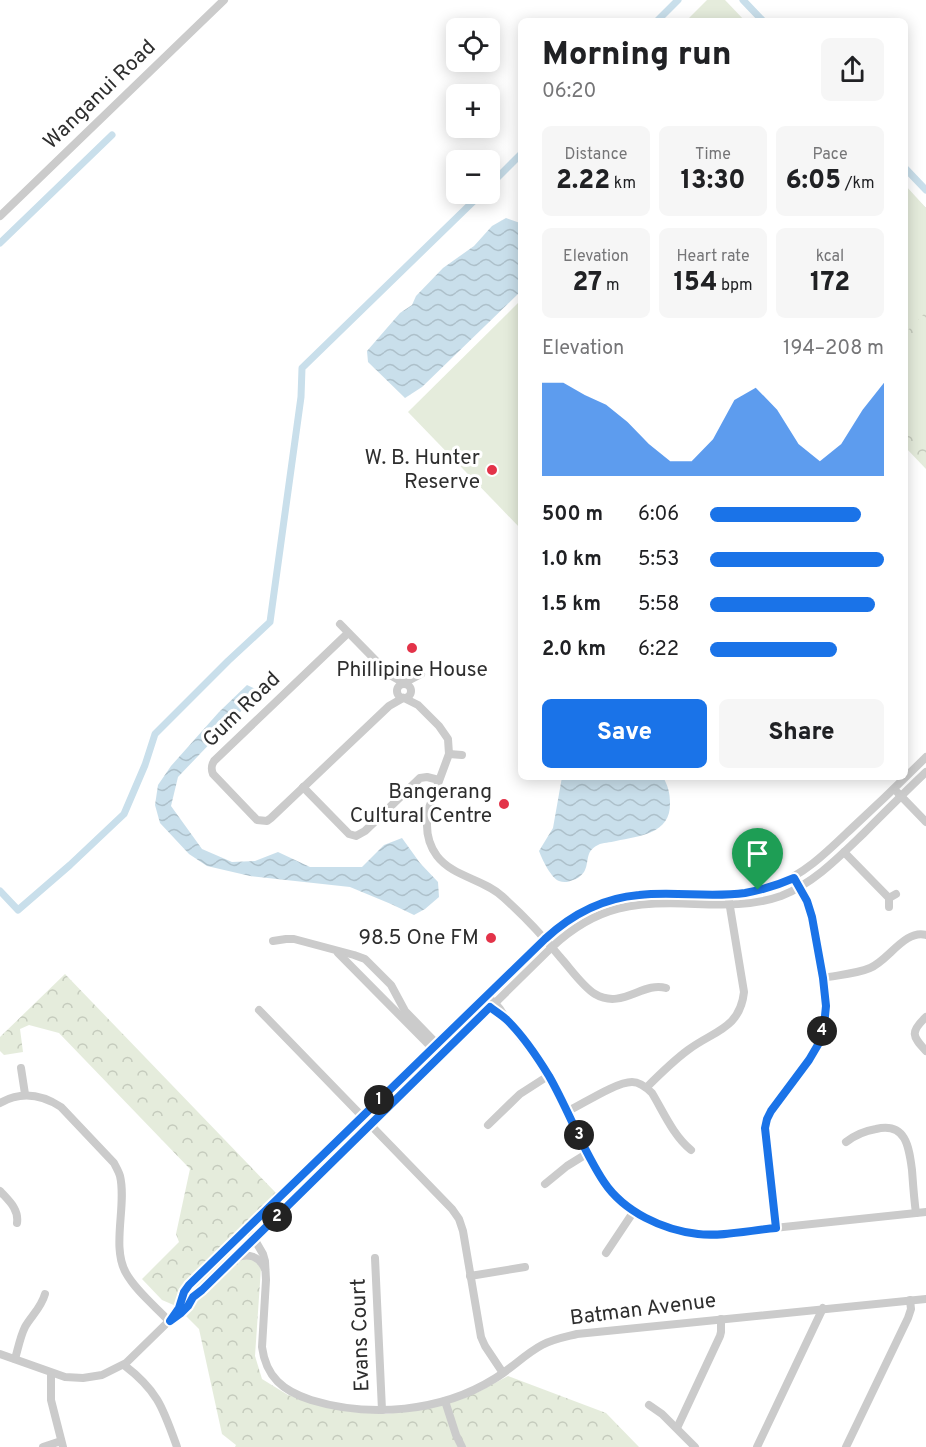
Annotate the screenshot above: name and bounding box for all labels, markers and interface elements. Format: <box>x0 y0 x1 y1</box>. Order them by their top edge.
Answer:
map controls <box>446 18 500 204</box>
button: locate <box>446 18 500 72</box>
street label: Wanganui Road <box>38 34 162 156</box>
text: Morning run <box>542 35 732 77</box>
button: share <box>821 38 884 101</box>
text: 06:20 <box>542 79 596 105</box>
button: + <box>446 84 500 138</box>
text: Distance <box>565 145 627 165</box>
text: Time <box>695 145 731 165</box>
text: Pace <box>812 145 848 165</box>
button: − <box>446 150 500 204</box>
text: 2.22 <box>556 165 610 198</box>
text: 13:30 <box>680 165 746 198</box>
text: 6:05 <box>785 165 841 198</box>
text: km <box>610 174 636 194</box>
text: /km <box>841 174 875 194</box>
text: Elevation <box>563 247 629 267</box>
text: Heart rate <box>676 247 750 267</box>
text: kcal <box>816 247 844 267</box>
text: 27 <box>572 267 602 300</box>
text: 154 <box>673 267 717 300</box>
text: 172 <box>810 267 850 300</box>
text: m <box>602 276 620 296</box>
text: bpm <box>717 276 753 296</box>
text: Elevation <box>542 336 624 362</box>
text: 194–208 m <box>783 336 884 362</box>
place label: W. B. Hunter Reserve <box>365 445 480 496</box>
marker: W. B. Hunter Reserve <box>485 463 499 477</box>
text: 500 m <box>542 502 603 528</box>
text: 6:06 <box>638 502 679 528</box>
text: 1.0 km <box>542 547 602 573</box>
text: 5:53 <box>638 547 679 573</box>
text: 1.5 km <box>542 592 601 618</box>
text: 5:58 <box>638 592 680 618</box>
text: 2.0 km <box>542 637 606 663</box>
text: 6:22 <box>638 637 679 663</box>
marker: Phillipine House <box>405 641 419 655</box>
place label: Phillipine House <box>336 657 488 684</box>
street label: Gum Road <box>197 666 287 754</box>
button: Save <box>542 699 707 768</box>
button: Share <box>719 699 884 768</box>
place label: Bangerang Cultural Centre <box>350 779 492 830</box>
marker: Bangerang Cultural Centre <box>497 797 511 811</box>
pin <box>732 828 783 890</box>
icon: arrive <box>741 837 774 870</box>
place label: 98.5 One FM <box>359 925 479 952</box>
marker: 98.5 One FM <box>484 931 498 945</box>
pin: 4 <box>807 1016 837 1046</box>
text: 4 <box>817 1021 827 1041</box>
pin: 1 <box>364 1085 394 1115</box>
text: 1 <box>376 1090 382 1110</box>
pin: 3 <box>564 1120 594 1150</box>
text: 3 <box>574 1125 584 1145</box>
pin: 2 <box>262 1202 292 1232</box>
text: 2 <box>272 1207 282 1227</box>
street label: Evans Court <box>346 1278 376 1392</box>
street label: Batman Avenue <box>568 1288 718 1332</box>

